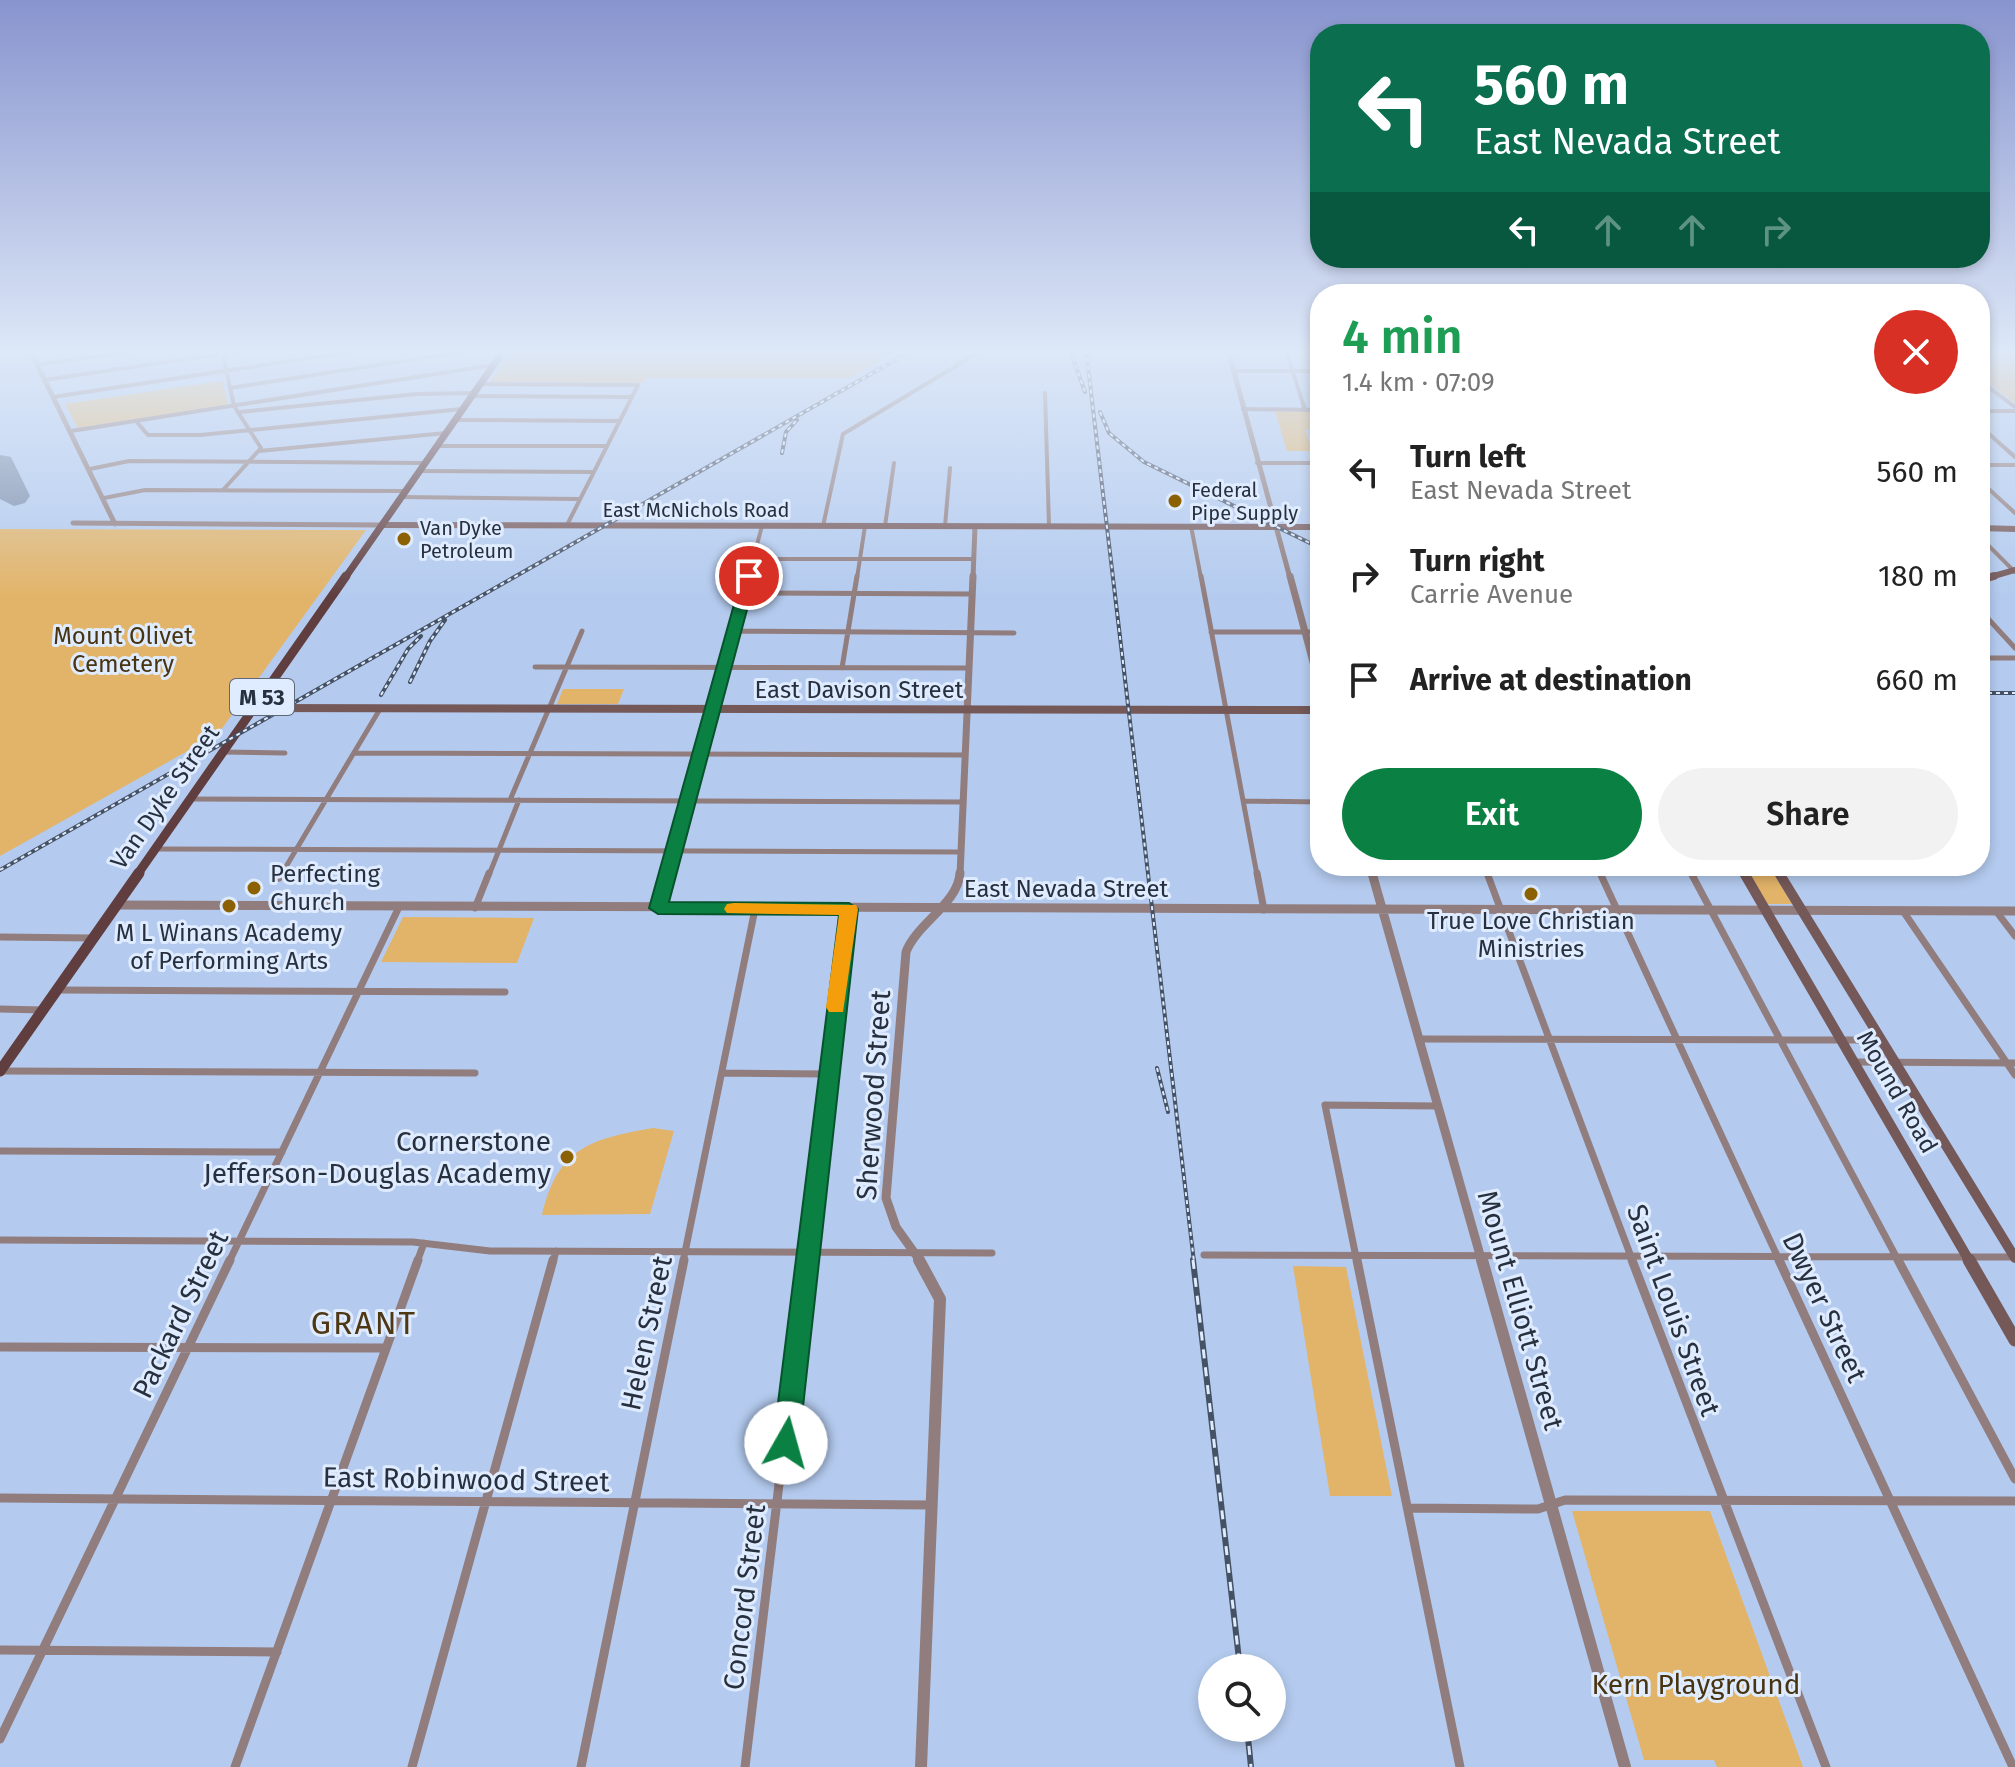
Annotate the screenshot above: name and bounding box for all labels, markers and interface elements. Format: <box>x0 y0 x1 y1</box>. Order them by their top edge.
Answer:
text: 560 m <box>1474 52 1629 119</box>
icon: left <box>1342 56 1446 160</box>
text: East Nevada Street <box>1474 120 1781 164</box>
icon: left <box>1502 208 1546 252</box>
icon: ahead <box>1586 208 1630 252</box>
icon: ahead <box>1670 208 1714 252</box>
icon: right <box>1754 208 1798 252</box>
text: 4 min <box>1342 308 1462 366</box>
button: close <box>1874 310 1958 394</box>
text: 1.4 km · 07:09 <box>1342 367 1495 398</box>
text: Turn left <box>1410 439 1526 475</box>
icon: left <box>1342 450 1386 494</box>
text: 560 m <box>1877 454 1958 490</box>
text: East Nevada Street <box>1410 475 1631 506</box>
place label: Federal Pipe Supply <box>1191 478 1298 525</box>
marker: Federal Pipe Supply <box>1166 492 1184 510</box>
street label: East McNichols Road <box>603 498 790 522</box>
place label: Van Dyke Petroleum <box>420 516 513 563</box>
marker: Van Dyke Petroleum <box>395 530 413 548</box>
pin <box>715 542 783 610</box>
text: Turn right <box>1410 543 1545 579</box>
icon: arrive <box>727 554 771 598</box>
icon: right <box>1342 554 1386 598</box>
text: 180 m <box>1878 558 1958 594</box>
text: Carrie Avenue <box>1410 579 1573 610</box>
park label: Mount Olivet Cemetery <box>53 622 193 678</box>
icon: arrive <box>1342 658 1386 702</box>
text: Arrive at destination <box>1410 662 1692 698</box>
text: 660 m <box>1876 662 1958 698</box>
street label: East Davison Street <box>755 676 964 704</box>
road number: M 53 <box>230 679 294 715</box>
street label: Van Dyke Street <box>105 719 225 875</box>
button: Exit <box>1342 768 1642 860</box>
button: Share <box>1658 768 1958 860</box>
place label: Perfecting Church <box>270 860 380 916</box>
street label: East Nevada Street <box>964 875 1168 903</box>
marker: Perfecting Church <box>245 879 263 897</box>
marker: True Love Christian Ministries <box>1522 885 1540 903</box>
marker: M L Winans Academy of Performing Arts <box>220 897 238 915</box>
place label: True Love Christian Ministries <box>1427 907 1635 963</box>
place label: M L Winans Academy of Performing Arts <box>116 919 342 975</box>
street label: Sherwood Street <box>850 988 897 1201</box>
street label: Mound Road <box>1851 1026 1943 1158</box>
place label: Cornerstone Jefferson-Douglas Academy <box>203 1125 551 1190</box>
marker: Cornerstone Jefferson-Douglas Academy <box>558 1148 576 1166</box>
street label: Mount Elliott Street <box>1471 1187 1571 1434</box>
street label: Saint Louis Street <box>1620 1200 1727 1421</box>
street label: Packard Street <box>126 1224 236 1404</box>
street label: Dwyer Street <box>1776 1227 1874 1388</box>
street label: Helen Street <box>614 1252 679 1414</box>
district label: GRANT <box>311 1304 417 1342</box>
position arrow <box>744 1401 828 1485</box>
street label: East Robinwood Street <box>322 1460 611 1499</box>
street label: Concord Street <box>717 1501 772 1692</box>
map controls <box>1198 1654 1286 1742</box>
button: search <box>1198 1654 1286 1742</box>
park label: Kern Playground <box>1592 1668 1800 1701</box>

